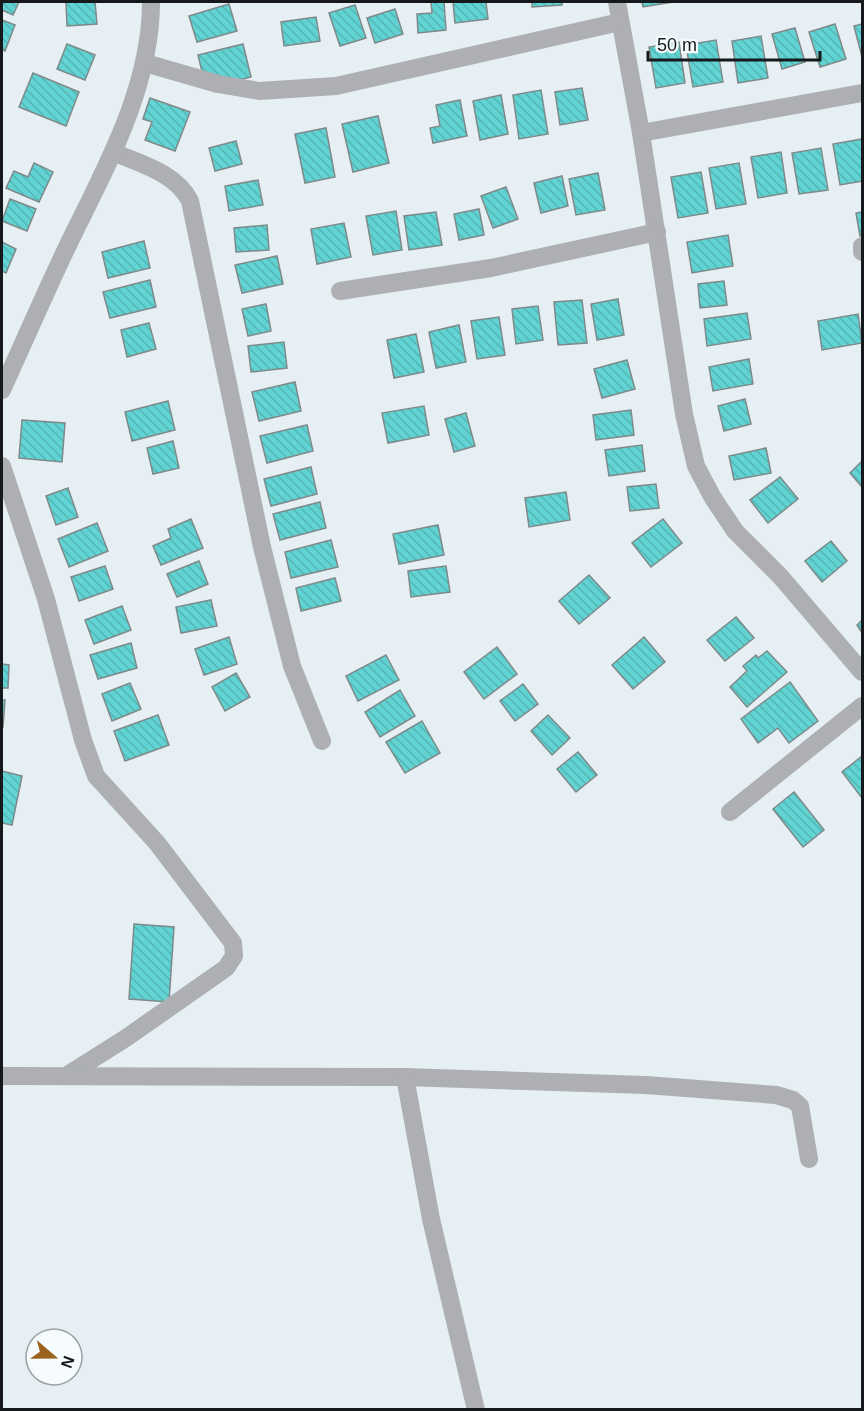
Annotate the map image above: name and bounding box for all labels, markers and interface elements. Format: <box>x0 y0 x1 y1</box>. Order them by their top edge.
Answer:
scale bar <box>648 24 820 62</box>
text: 50 m <box>657 35 697 55</box>
north arrow <box>24 1327 84 1387</box>
text: N <box>58 1354 78 1370</box>

